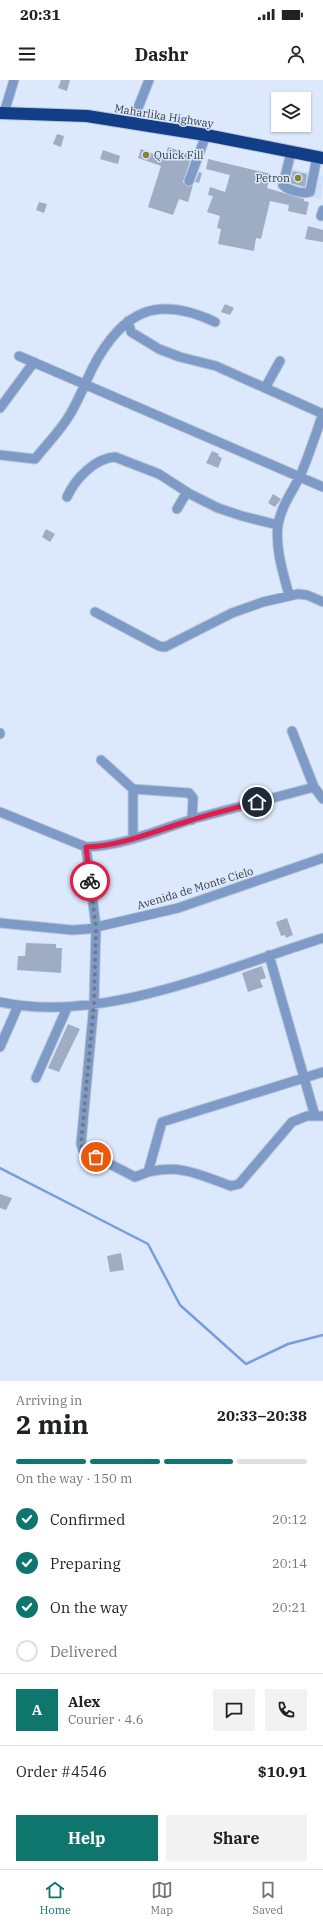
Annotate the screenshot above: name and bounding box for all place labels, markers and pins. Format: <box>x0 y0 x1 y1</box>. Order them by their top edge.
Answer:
place label: Quick Fill <box>154 148 203 162</box>
marker: Quick Fill <box>141 150 151 160</box>
place label: Petron <box>255 171 290 185</box>
marker: Petron <box>293 173 303 183</box>
pin <box>240 785 274 819</box>
pin <box>79 1140 113 1174</box>

